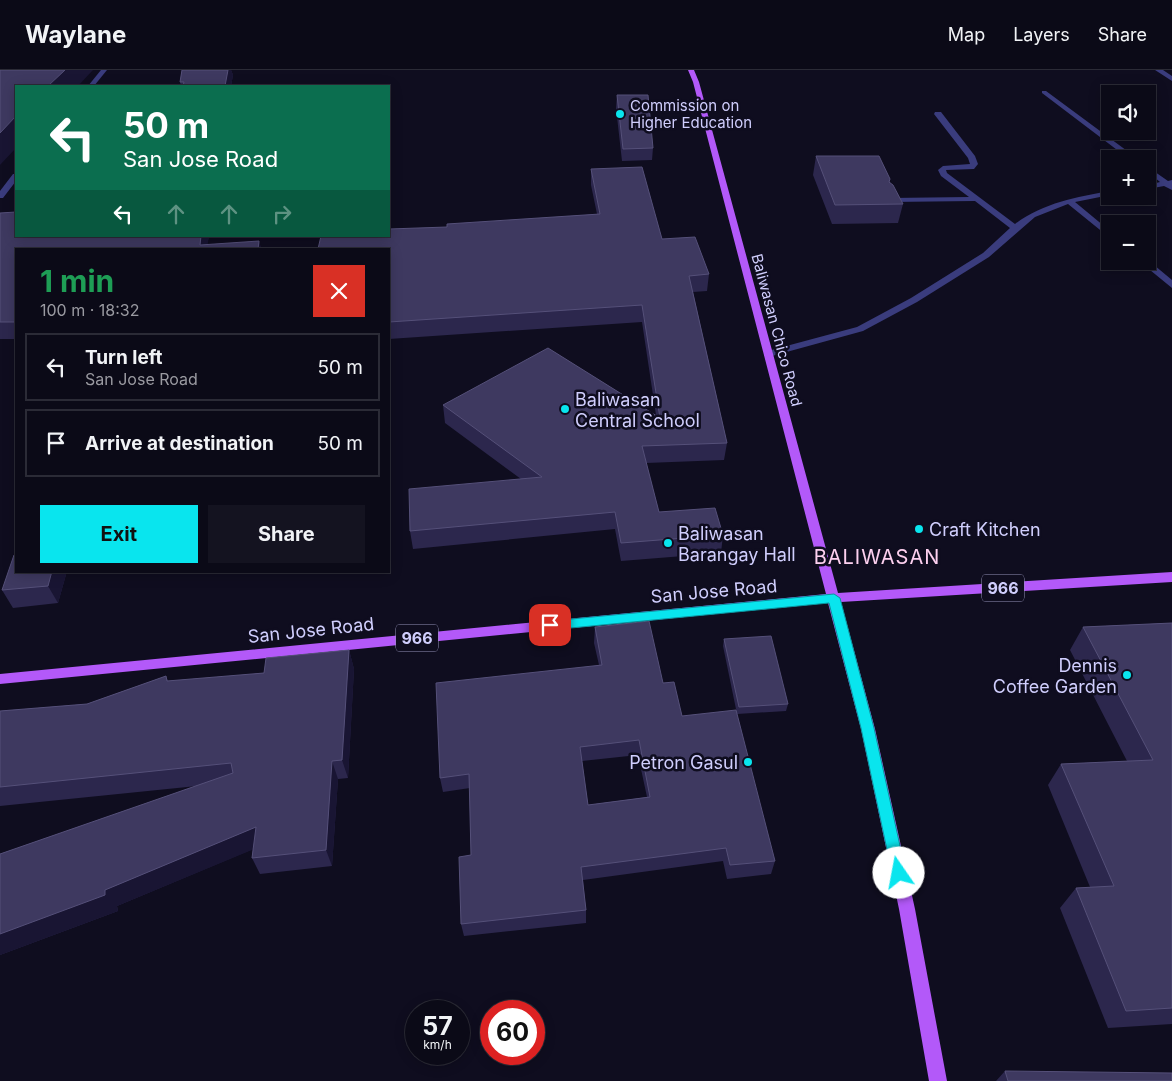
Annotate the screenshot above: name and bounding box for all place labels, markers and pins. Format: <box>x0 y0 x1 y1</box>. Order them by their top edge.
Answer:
place label: Commission on Higher Education <box>630 96 752 132</box>
marker: Commission on Higher Education <box>614 108 626 120</box>
place label: Baliwasan Central School <box>575 389 700 431</box>
marker: Baliwasan Central School <box>559 403 571 415</box>
place label: Craft Kitchen <box>929 519 1041 540</box>
place label: Baliwasan Barangay Hall <box>678 523 796 565</box>
marker: Craft Kitchen <box>913 523 925 535</box>
marker: Baliwasan Barangay Hall <box>662 537 674 549</box>
pin <box>529 604 571 646</box>
place label: Dennis Coffee Garden <box>993 655 1117 697</box>
marker: Dennis Coffee Garden <box>1121 669 1133 681</box>
place label: Petron Gasul <box>629 752 738 773</box>
marker: Petron Gasul <box>742 756 754 768</box>

